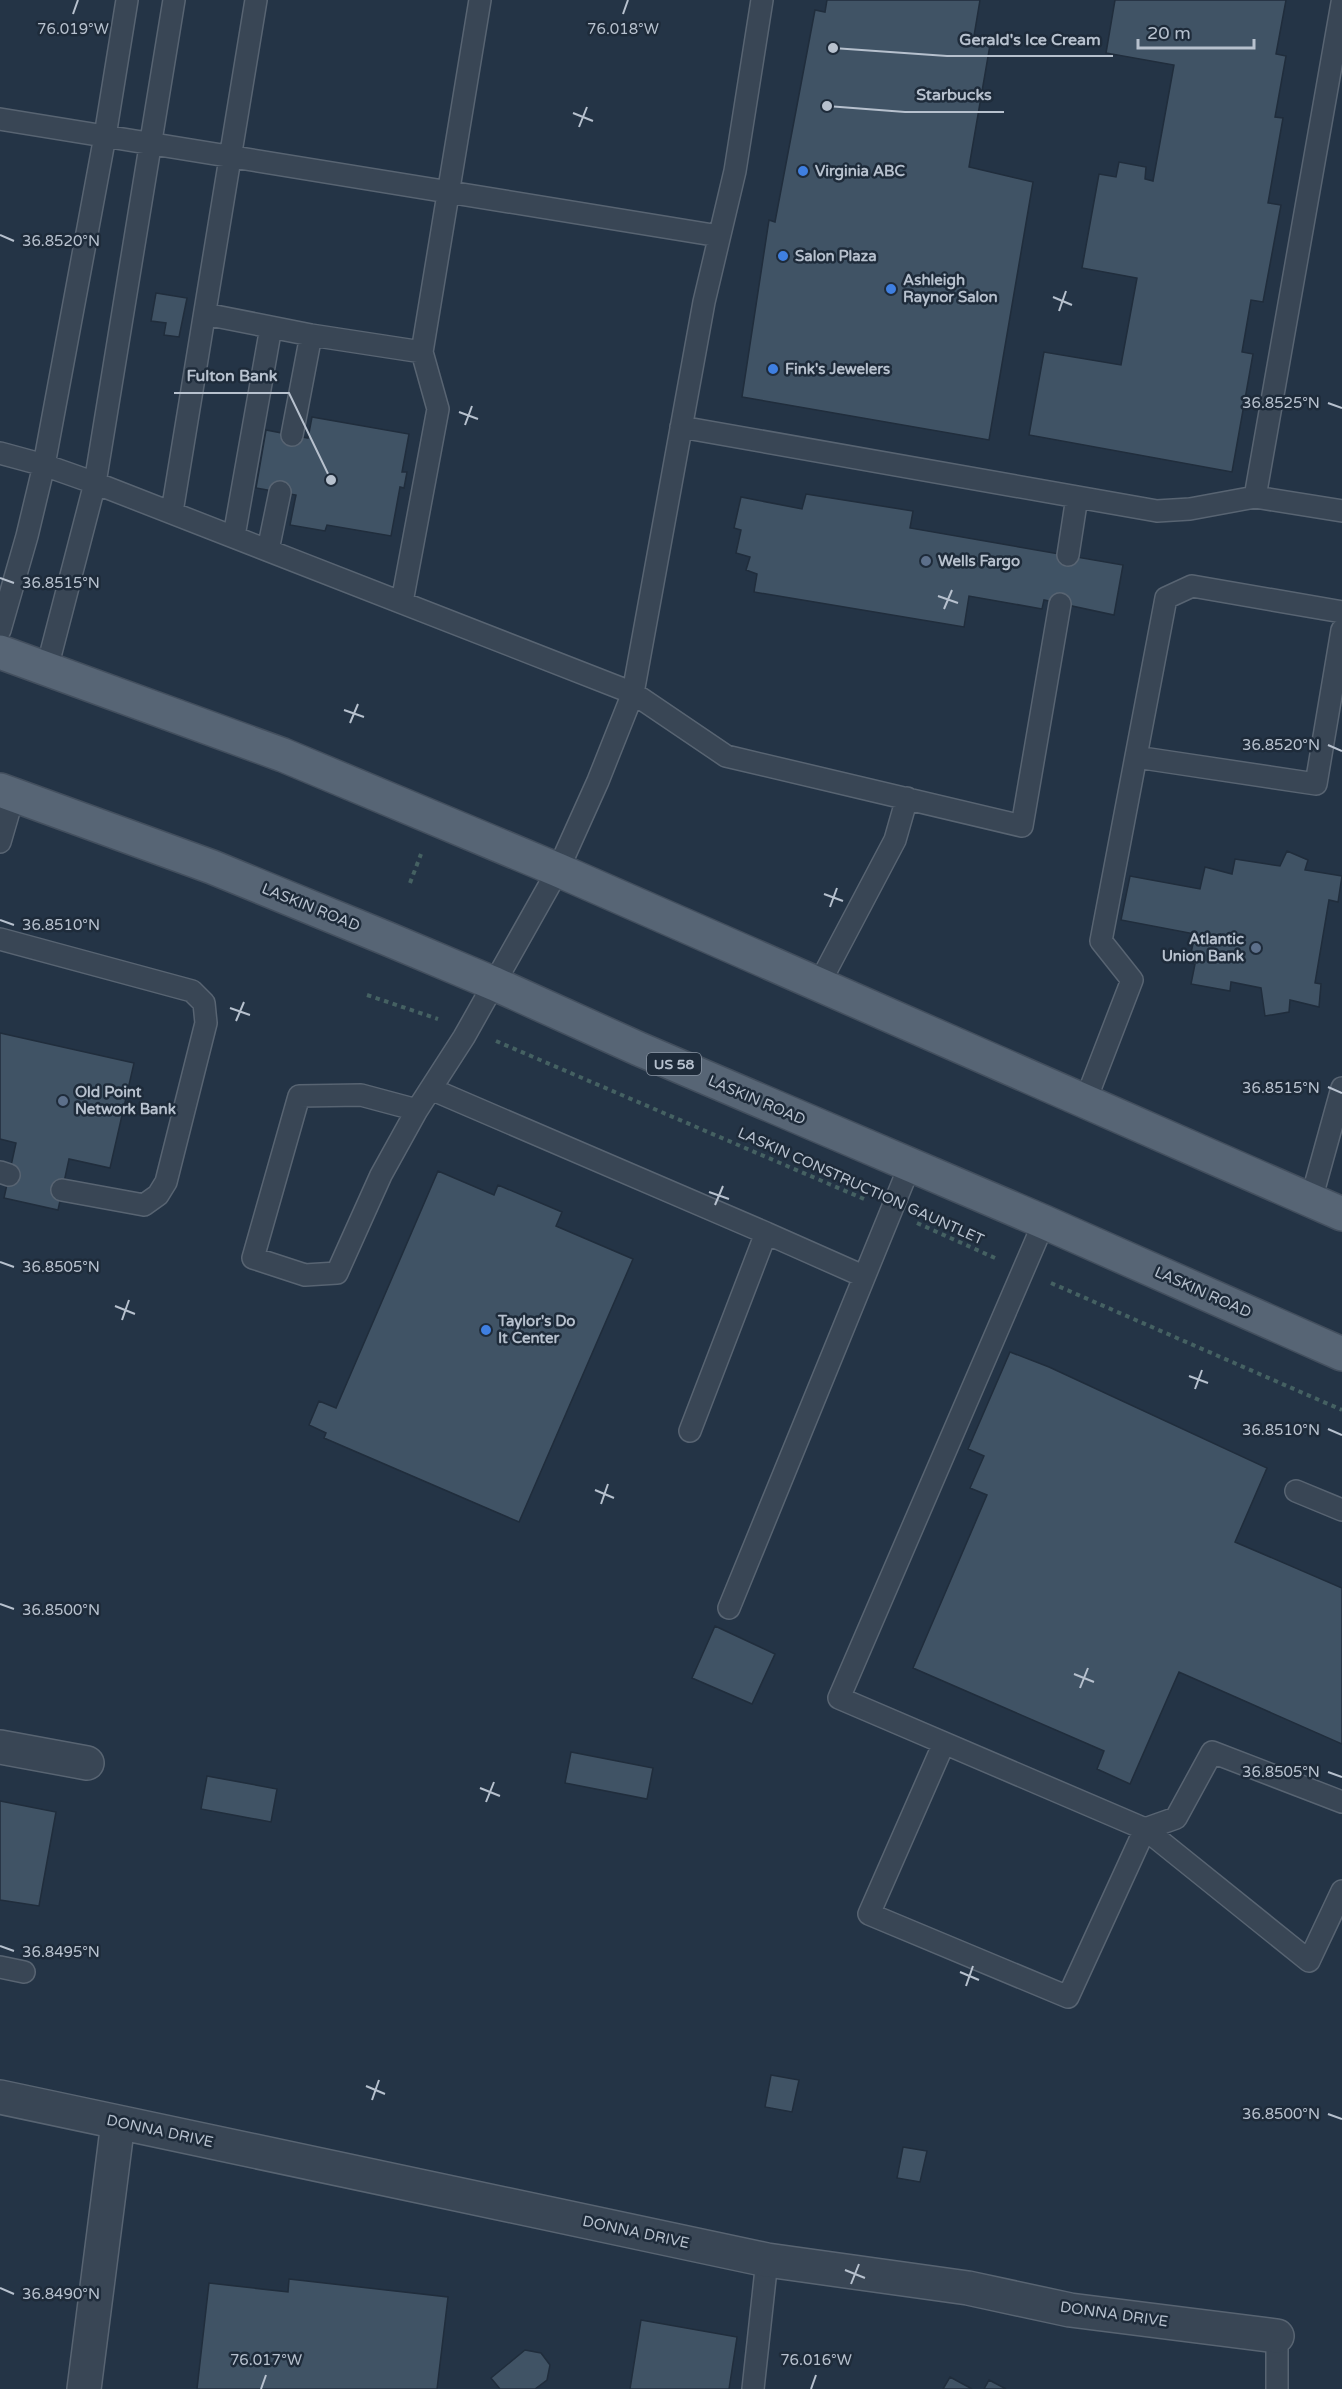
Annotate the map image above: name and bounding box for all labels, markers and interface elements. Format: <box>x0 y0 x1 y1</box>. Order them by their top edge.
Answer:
scale bar <box>1138 12 1254 50</box>
text: 76.019°W <box>37 20 109 38</box>
text: 76.018°W <box>587 20 659 38</box>
callout: Gerald's Ice Cream <box>947 22 1113 56</box>
text: 20 m <box>1147 22 1191 44</box>
text: Gerald's Ice Cream <box>959 30 1101 50</box>
callout: Starbucks <box>905 78 1004 112</box>
text: Starbucks <box>916 85 992 105</box>
place label: Virginia ABC <box>815 162 906 181</box>
marker: Virginia ABC <box>796 164 810 178</box>
text: 36.8520°N <box>22 232 100 250</box>
place label: Salon Plaza <box>795 247 877 265</box>
marker: Salon Plaza <box>776 249 790 263</box>
place label: Ashleigh Raynor Salon <box>903 271 998 307</box>
marker: Ashleigh Raynor Salon <box>884 282 898 296</box>
callout: Fulton Bank <box>174 359 289 393</box>
place label: Fink's Jewelers <box>785 360 890 378</box>
marker: Fink's Jewelers <box>766 362 780 376</box>
text: Fulton Bank <box>186 366 278 386</box>
text: 36.8525°N <box>1242 394 1320 412</box>
place label: Wells Fargo <box>938 552 1020 571</box>
marker: Wells Fargo <box>919 554 933 568</box>
text: 36.8515°N <box>22 574 100 592</box>
text: 36.8520°N <box>1242 736 1320 754</box>
street label: LASKIN ROAD <box>259 879 363 935</box>
text: 36.8510°N <box>22 916 100 934</box>
place label: Atlantic Union Bank <box>1162 930 1244 965</box>
marker: Atlantic Union Bank <box>1249 941 1263 955</box>
road number: US 58 <box>647 1053 701 1075</box>
street label: LASKIN ROAD <box>706 1071 808 1129</box>
text: 36.8515°N <box>1242 1079 1320 1097</box>
place label: Old Point Network Bank <box>75 1083 176 1118</box>
marker: Old Point Network Bank <box>56 1094 70 1108</box>
street label: LASKIN CONSTRUCTION GAUNTLET <box>735 1123 987 1249</box>
text: 36.8505°N <box>22 1258 100 1276</box>
street label: LASKIN ROAD <box>1152 1263 1254 1321</box>
place label: Taylor's Do It Center <box>497 1312 575 1347</box>
marker: Taylor's Do It Center <box>479 1323 493 1337</box>
text: 36.8510°N <box>1242 1421 1320 1439</box>
text: 36.8500°N <box>22 1601 100 1619</box>
text: 36.8505°N <box>1242 1763 1320 1781</box>
text: 36.8495°N <box>22 1943 100 1961</box>
text: 36.8500°N <box>1242 2105 1320 2123</box>
street label: DONNA DRIVE <box>105 2111 215 2151</box>
street label: DONNA DRIVE <box>581 2212 691 2252</box>
text: 36.8490°N <box>22 2285 100 2303</box>
street label: DONNA DRIVE <box>1059 2298 1169 2330</box>
text: 76.017°W <box>230 2351 302 2369</box>
text: 76.016°W <box>780 2351 852 2369</box>

